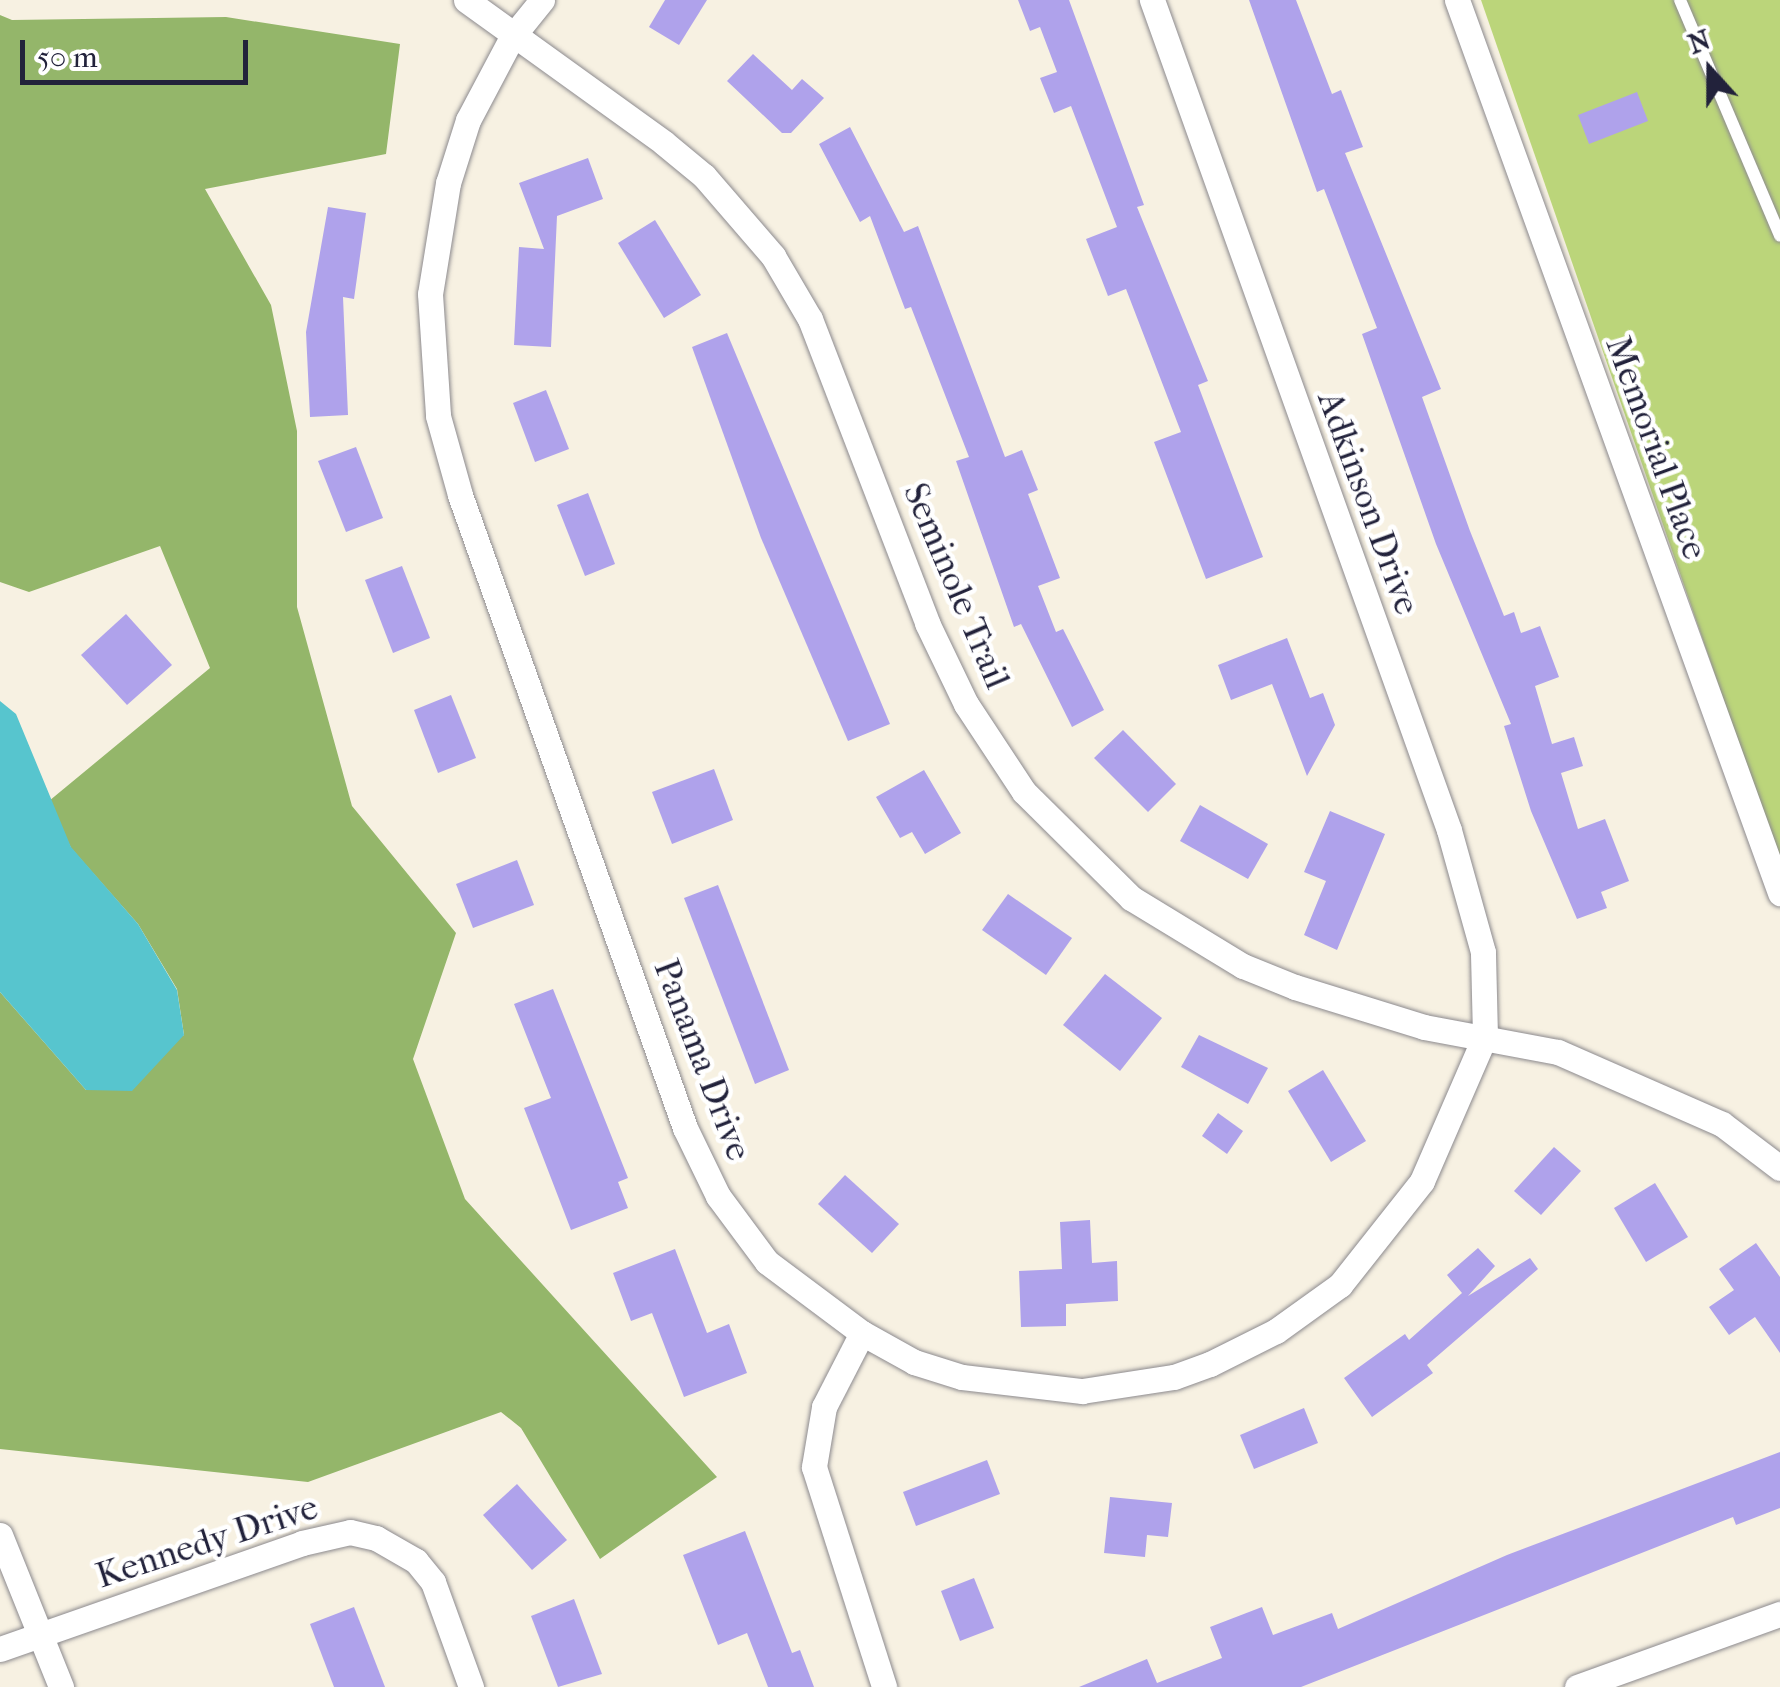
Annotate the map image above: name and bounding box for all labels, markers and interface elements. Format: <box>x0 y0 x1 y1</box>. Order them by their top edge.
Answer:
scale bar <box>25 20 252 82</box>
north arrow <box>1660 20 1760 120</box>
text: N <box>1683 22 1715 61</box>
text: 50 m <box>37 40 98 75</box>
street label: Memorial Place <box>1596 331 1716 565</box>
street label: Adkinson Drive <box>1308 386 1428 620</box>
street label: Seminole Trail <box>894 477 1018 695</box>
street label: Panama Drive <box>644 954 760 1166</box>
street label: Kennedy Drive <box>91 1486 323 1598</box>

